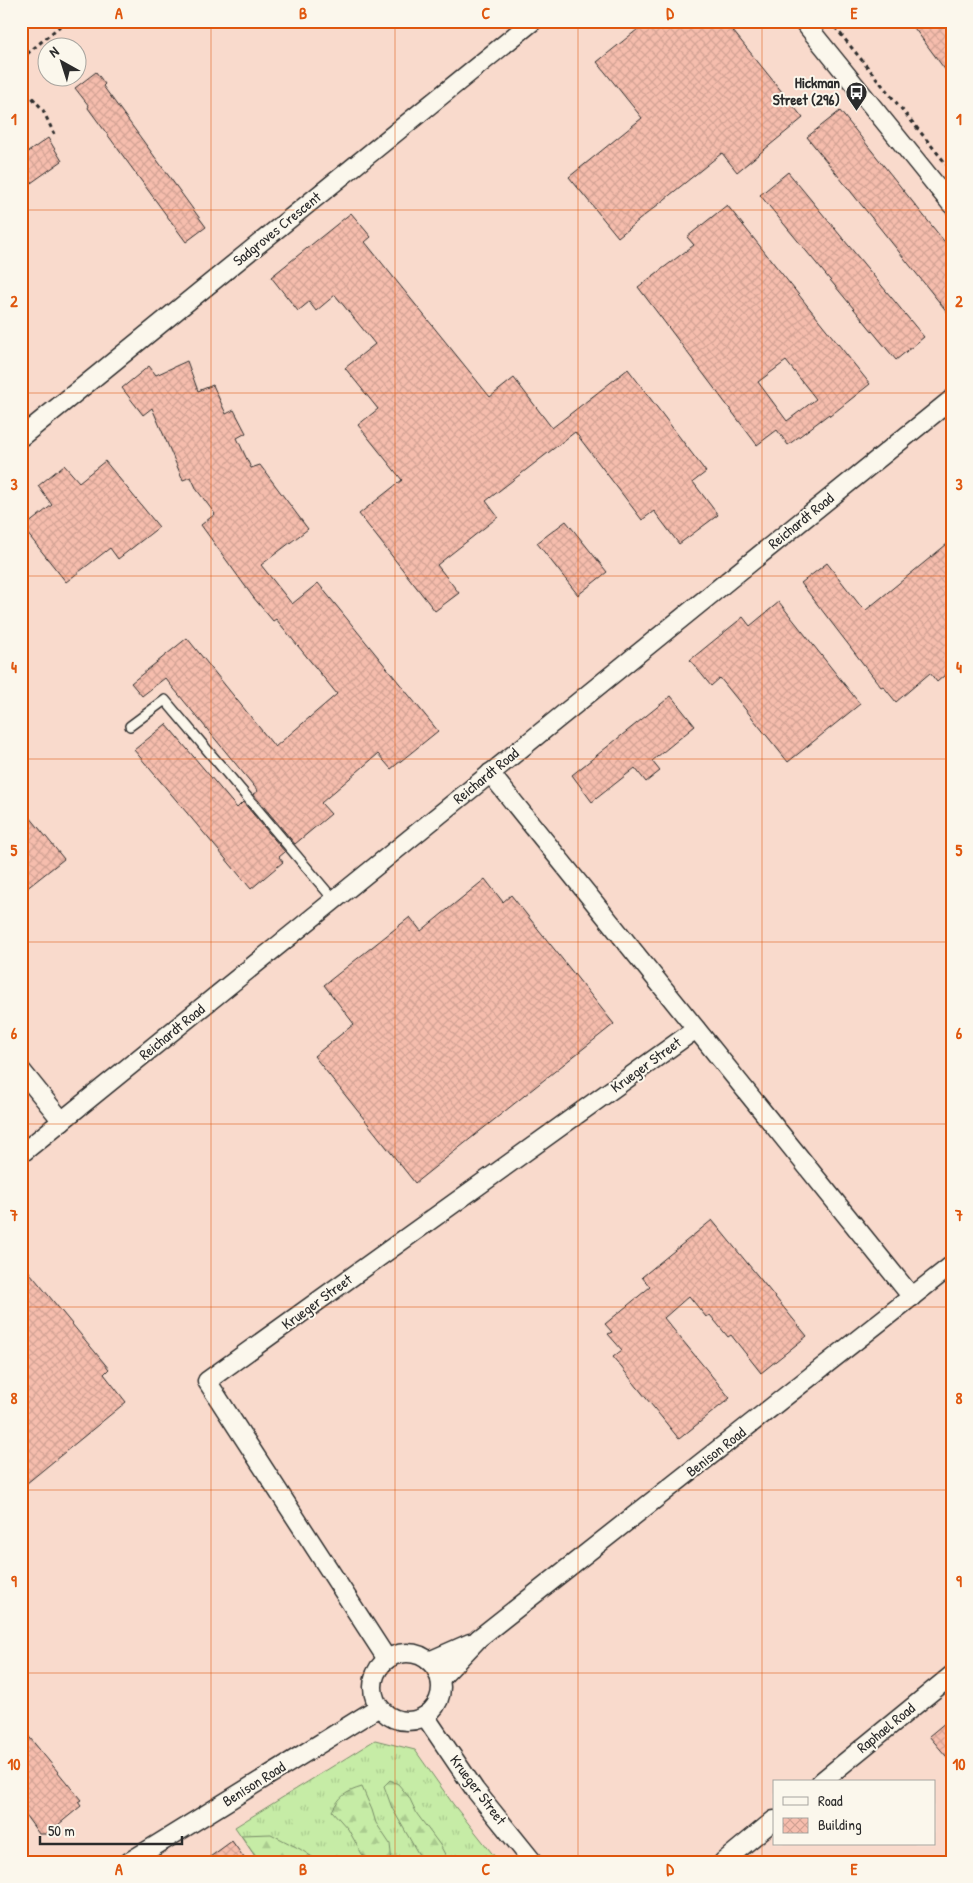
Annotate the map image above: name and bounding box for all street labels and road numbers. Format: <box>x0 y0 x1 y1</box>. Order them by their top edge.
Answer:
street label: Sadgroves Crescent <box>228 186 326 271</box>
street label: Reichardt Road <box>763 488 838 554</box>
street label: Reichardt Road <box>448 743 523 809</box>
street label: Reichardt Road <box>134 999 209 1065</box>
street label: Krueger Street <box>606 1031 686 1097</box>
street label: Krueger Street <box>277 1268 357 1334</box>
street label: Benison Road <box>682 1422 750 1482</box>
street label: Raphael Road <box>852 1698 919 1758</box>
street label: Krueger Street <box>445 1750 512 1830</box>
street label: Benison Road <box>218 1756 289 1811</box>

